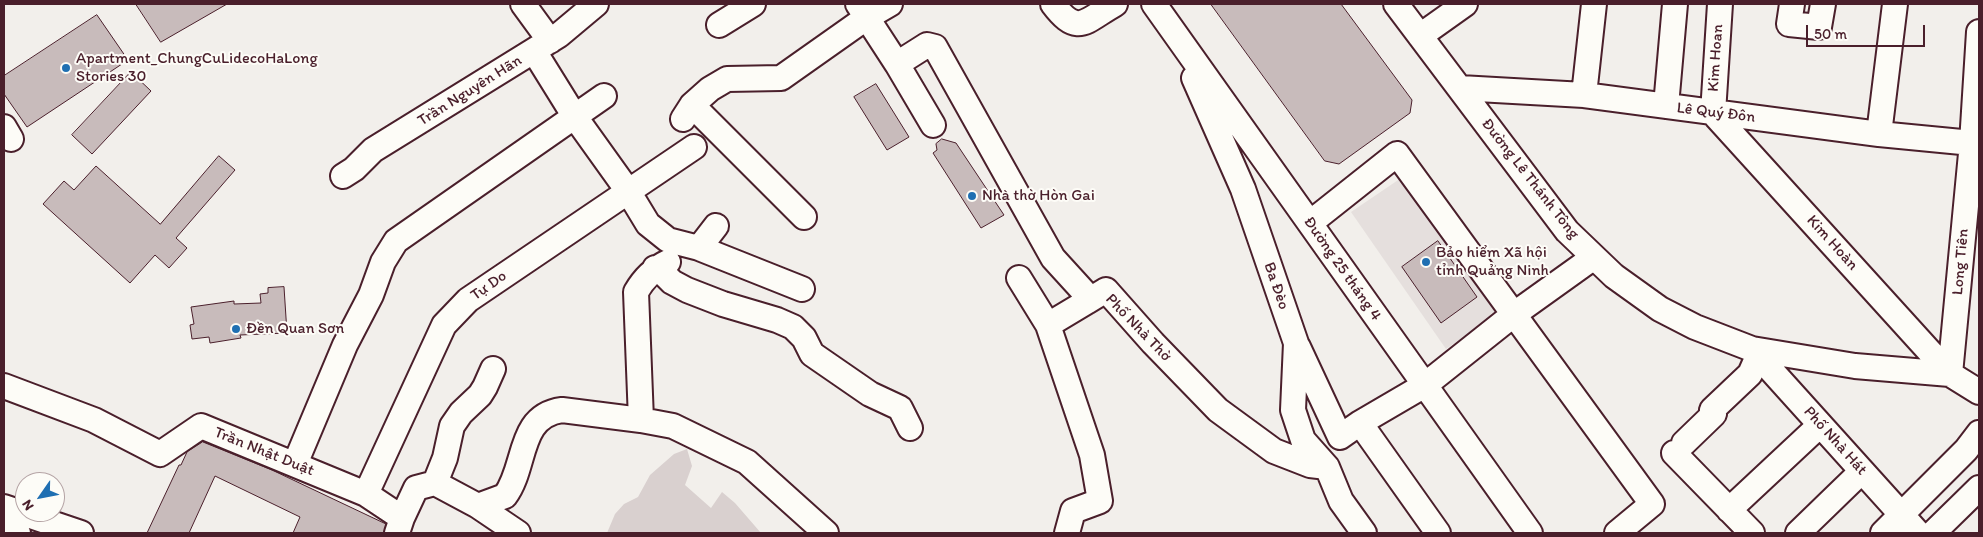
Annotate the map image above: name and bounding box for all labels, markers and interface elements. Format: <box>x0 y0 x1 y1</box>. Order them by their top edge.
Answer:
scale bar <box>1808 15 1927 47</box>
street label: Kim Hoan <box>1704 24 1728 92</box>
text: 50 m <box>1814 25 1847 43</box>
place label: Apartment_ChungCuLidecoHaLong Stories 30 <box>76 49 318 87</box>
street label: Trần Nguyên Hãn <box>414 51 526 131</box>
marker: Apartment_ChungCuLidecoHaLong Stories 30 <box>60 62 72 74</box>
street label: Lê Quý Đôn <box>1676 99 1756 127</box>
street label: Đường Lê Thánh Tông <box>1477 115 1583 243</box>
place label: Nhà thờ Hòn Gai <box>982 186 1095 206</box>
marker: Nhà thờ Hòn Gai <box>966 190 978 202</box>
street label: Kim Hoàn <box>1802 211 1862 275</box>
street label: Đường 25 tháng 4 <box>1299 213 1385 325</box>
street label: Long Tiên <box>1949 228 1973 296</box>
place label: Bảo hiểm Xã hội tỉnh Quảng Ninh <box>1436 243 1549 281</box>
marker: Bảo hiểm Xã hội tỉnh Quảng Ninh <box>1420 256 1432 268</box>
street label: Ba Đèo <box>1259 260 1293 312</box>
street label: Tự Do <box>467 267 511 305</box>
street label: Phố Nhà Thờ <box>1101 290 1175 366</box>
place label: Đền Quan Sơn <box>246 319 344 339</box>
marker: Đền Quan Sơn <box>230 323 242 335</box>
street label: Phố Nhà Hát <box>1799 403 1871 479</box>
street label: Trần Nhật Duật <box>211 423 317 481</box>
north arrow <box>15 472 65 522</box>
text: N <box>18 496 38 513</box>

